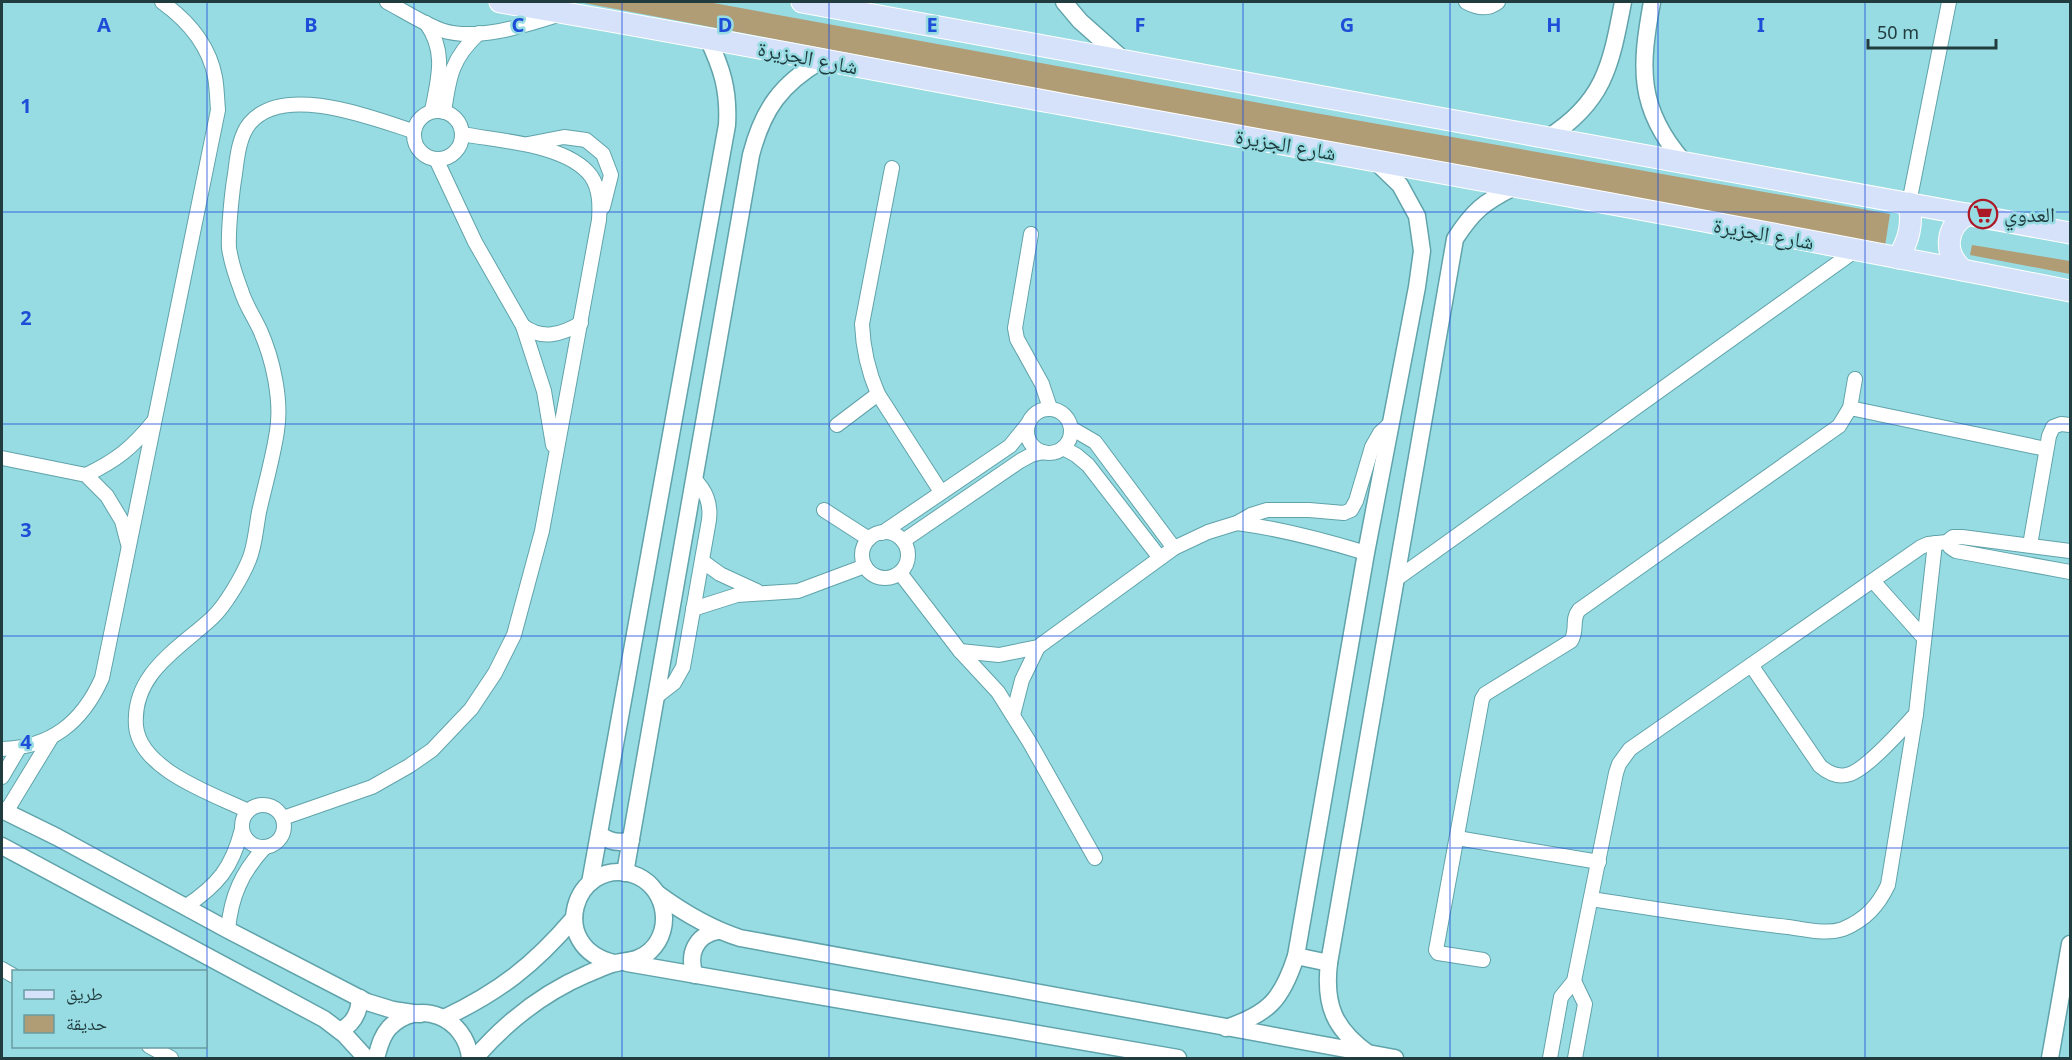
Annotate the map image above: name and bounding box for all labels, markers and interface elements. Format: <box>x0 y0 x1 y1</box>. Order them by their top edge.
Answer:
text: A <box>97 11 111 38</box>
text: B <box>304 11 318 38</box>
text: C <box>512 11 525 38</box>
text: D <box>718 11 732 38</box>
text: E <box>926 11 938 38</box>
text: F <box>1135 11 1145 38</box>
text: G <box>1340 11 1354 38</box>
text: H <box>1546 11 1562 38</box>
text: I <box>1757 11 1765 38</box>
scale bar <box>1868 12 1996 50</box>
text: 50 m <box>1877 20 1919 44</box>
street label: شارع الجزيرة <box>755 34 861 80</box>
text: 1 <box>20 92 32 119</box>
street label: شارع الجزيرة <box>1234 121 1338 167</box>
supermarket icon: العدوي <box>1967 198 1999 230</box>
place label: العدوي <box>2004 200 2055 231</box>
street label: شارع الجزيرة <box>1712 210 1816 256</box>
text: 2 <box>20 304 32 331</box>
text: 3 <box>20 516 32 543</box>
text: 4 <box>20 728 32 755</box>
legend <box>12 970 207 1048</box>
text: طريق <box>66 981 103 1005</box>
text: حديقة <box>66 1011 107 1035</box>

